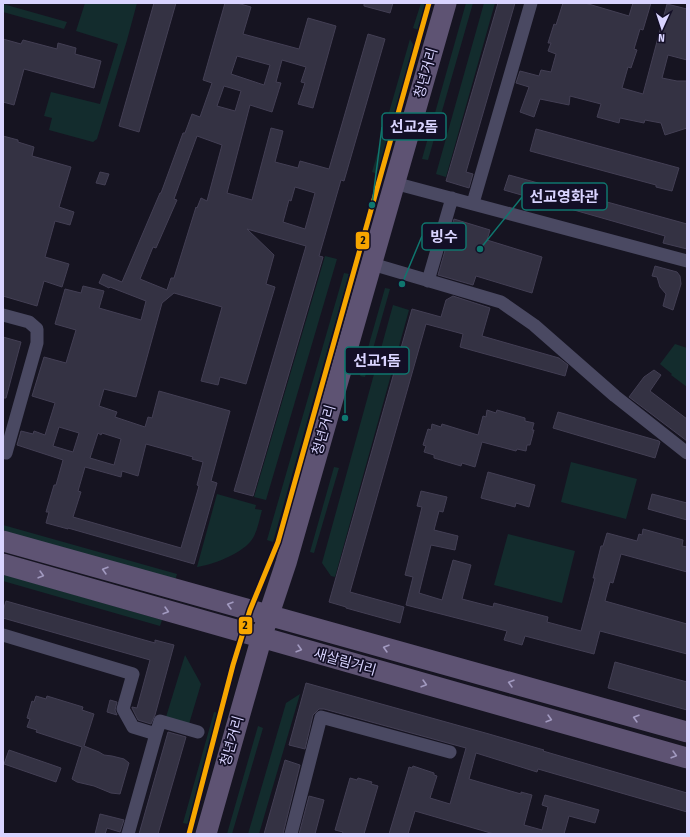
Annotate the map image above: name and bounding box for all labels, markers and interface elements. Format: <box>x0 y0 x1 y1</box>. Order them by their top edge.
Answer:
north arrow <box>642 8 682 48</box>
text: N <box>658 31 665 44</box>
street label: 청년거리 <box>411 46 441 100</box>
callout: 선교2돔 <box>382 113 446 140</box>
text: 선교2돔 <box>390 118 438 136</box>
callout: 선교영화관 <box>522 183 607 210</box>
text: 선교영화관 <box>529 188 599 206</box>
callout: 빙수 <box>422 223 466 250</box>
text: 빙수 <box>430 228 458 246</box>
line badge: 2 <box>355 231 370 250</box>
text: 2 <box>359 234 366 247</box>
callout: 선교1돔 <box>345 347 409 374</box>
text: 선교1돔 <box>353 352 401 370</box>
street label: 청년거리 <box>309 403 339 457</box>
one-way arrow <box>102 566 109 575</box>
one-way arrow <box>37 570 44 579</box>
one-way arrow <box>227 601 234 610</box>
one-way arrow <box>162 606 169 614</box>
line badge: 2 <box>238 616 253 635</box>
text: 2 <box>241 619 248 632</box>
one-way arrow <box>295 644 302 653</box>
one-way arrow <box>382 644 389 653</box>
street label: 새살림거리 <box>312 645 378 679</box>
one-way arrow <box>420 679 427 688</box>
one-way arrow <box>507 679 514 688</box>
street label: 청년거리 <box>217 714 247 768</box>
one-way arrow <box>546 714 553 723</box>
one-way arrow <box>633 714 640 723</box>
one-way arrow <box>671 750 678 759</box>

